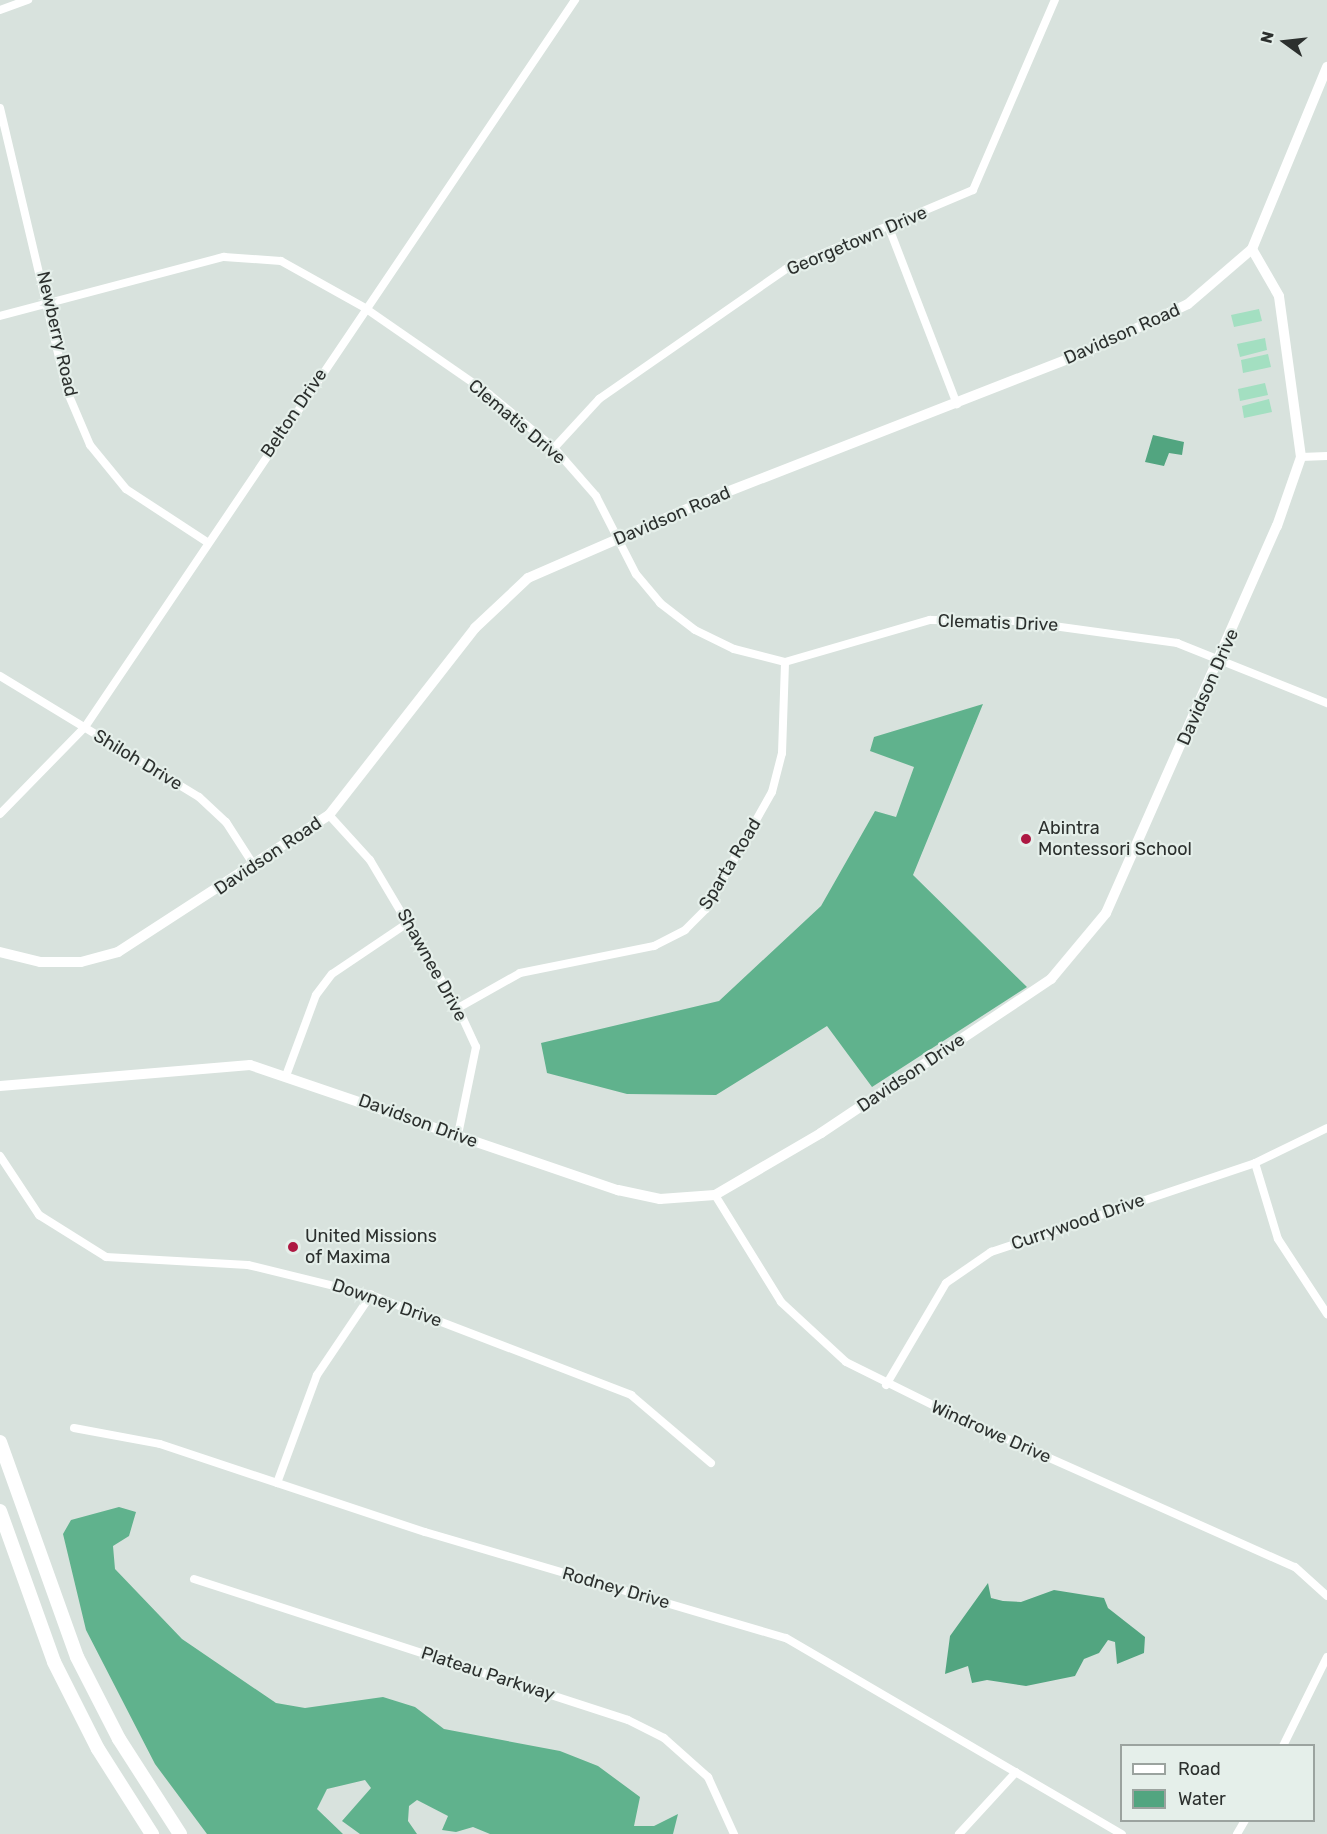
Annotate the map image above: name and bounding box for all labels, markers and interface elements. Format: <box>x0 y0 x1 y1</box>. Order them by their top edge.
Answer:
north arrow <box>1255 12 1315 72</box>
text: N <box>1256 29 1278 45</box>
street label: Georgetown Drive <box>784 202 930 280</box>
street label: Newberry Road <box>32 269 82 399</box>
street label: Davidson Road <box>1061 299 1183 369</box>
street label: Belton Drive <box>256 364 332 462</box>
street label: Clematis Drive <box>464 375 570 469</box>
street label: Davidson Road <box>610 482 734 550</box>
street label: Clematis Drive <box>937 610 1059 636</box>
street label: Davidson Drive <box>1173 625 1243 749</box>
street label: Shiloh Drive <box>90 725 186 795</box>
street label: Davidson Road <box>210 812 326 900</box>
street label: Sparta Road <box>694 814 766 914</box>
place label: Abintra Montessori School <box>1038 818 1192 860</box>
marker: Abintra Montessori School <box>1019 832 1033 846</box>
street label: Shawnee Drive <box>392 905 472 1025</box>
street label: Davidson Drive <box>853 1029 969 1117</box>
street label: Davidson Drive <box>355 1089 481 1153</box>
street label: Currywood Drive <box>1008 1189 1148 1255</box>
place label: United Missions of Maxima <box>305 1226 437 1268</box>
marker: United Missions of Maxima <box>286 1240 300 1254</box>
street label: Downey Drive <box>329 1274 445 1332</box>
street label: Windrowe Drive <box>928 1396 1054 1468</box>
street label: Rodney Drive <box>560 1562 672 1614</box>
street label: Plateau Parkway <box>418 1642 558 1706</box>
legend <box>1120 1744 1315 1822</box>
text: Road <box>1178 1758 1221 1780</box>
text: Water <box>1178 1788 1226 1810</box>

